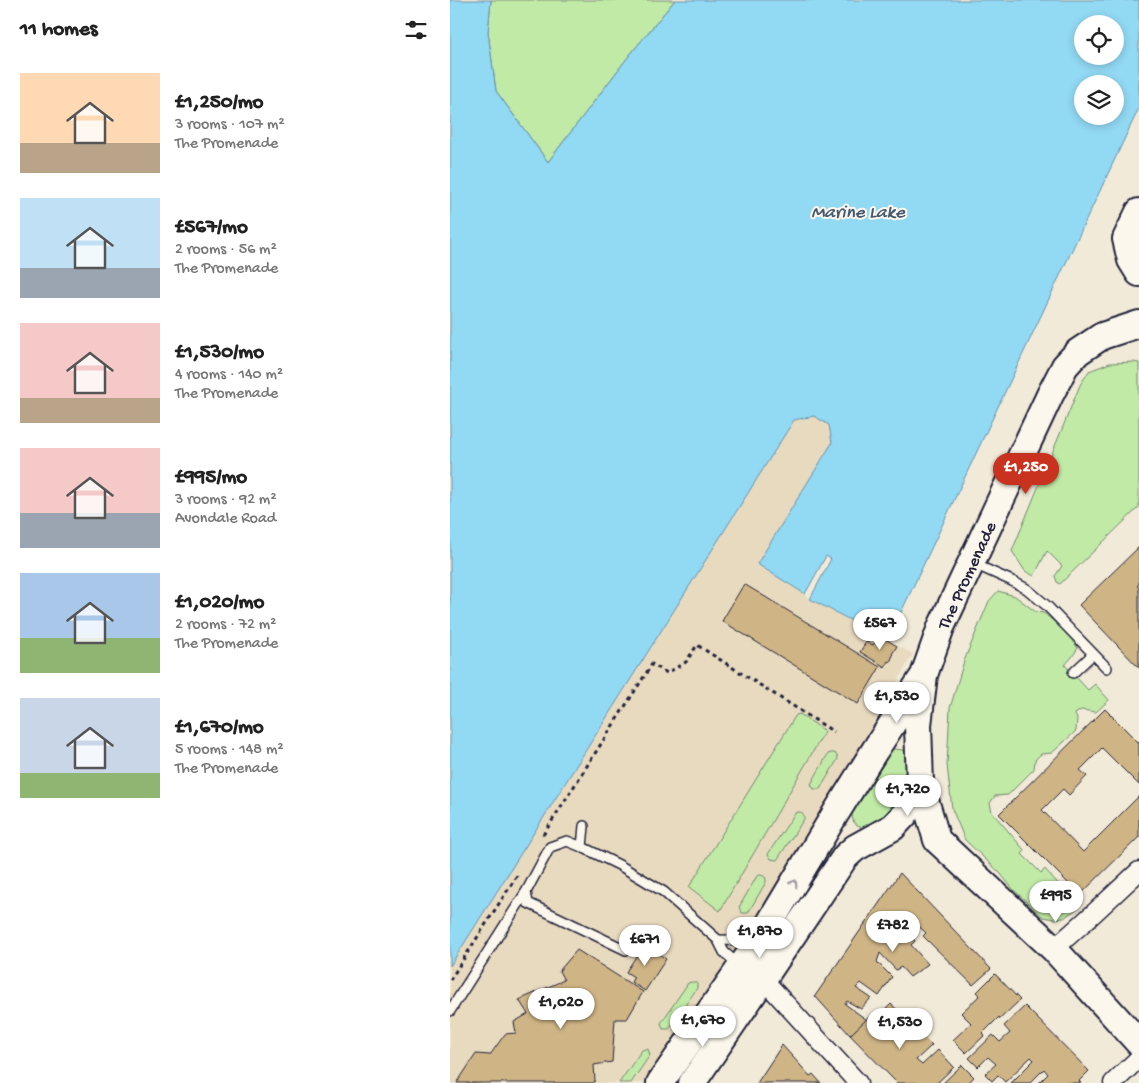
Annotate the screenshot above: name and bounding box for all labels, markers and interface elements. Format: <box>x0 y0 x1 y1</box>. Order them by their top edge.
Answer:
map controls <box>1074 15 1124 125</box>
button: locate <box>1074 15 1124 65</box>
icon: filters <box>402 16 430 44</box>
text: 11 homes <box>20 18 98 43</box>
button: layers <box>1074 75 1124 125</box>
text: £1,250/mo <box>175 91 264 116</box>
icon: home <box>60 93 120 153</box>
text: 3 rooms · 107 m² <box>175 116 285 135</box>
text: The Promenade <box>175 135 278 154</box>
water label: Marine Lake <box>811 202 906 225</box>
text: £567/mo <box>175 216 248 241</box>
icon: home <box>60 218 120 278</box>
text: 2 rooms · 56 m² <box>175 241 277 260</box>
text: The Promenade <box>175 260 278 279</box>
text: £1,530/mo <box>175 341 264 366</box>
icon: home <box>60 343 120 403</box>
text: 4 rooms · 140 m² <box>175 366 283 385</box>
text: The Promenade <box>175 385 278 404</box>
pin: £1,250 <box>985 452 1067 495</box>
text: £1,250 <box>1004 459 1048 478</box>
text: £995/mo <box>175 466 247 491</box>
icon: home <box>60 468 120 528</box>
text: 3 rooms · 92 m² <box>175 491 277 510</box>
text: Avondale Road <box>175 510 276 529</box>
street label: The Promenade <box>934 518 1003 634</box>
text: £1,020/mo <box>175 591 264 616</box>
icon: home <box>60 593 120 653</box>
pin: £567 <box>850 608 910 651</box>
text: £567 <box>864 615 896 634</box>
text: 2 rooms · 72 m² <box>175 616 276 635</box>
text: The Promenade <box>175 635 278 654</box>
pin: £1,530 <box>856 682 938 724</box>
text: £1,530 <box>875 688 919 707</box>
text: £1,670/mo <box>175 716 264 741</box>
icon: home <box>60 718 120 778</box>
text: 5 rooms · 148 m² <box>175 741 284 760</box>
text: The Promenade <box>175 760 278 779</box>
pin: £1,720 <box>867 774 949 817</box>
text: £1,720 <box>886 781 930 800</box>
one-way arrow <box>787 879 797 888</box>
pin: £995 <box>1026 880 1086 923</box>
text: £995 <box>1040 887 1072 906</box>
pin: £782 <box>863 910 923 953</box>
pin: £1,870 <box>719 916 801 959</box>
text: £782 <box>877 917 909 936</box>
text: £1,870 <box>738 923 782 942</box>
pin: £671 <box>615 924 675 967</box>
text: £671 <box>630 931 660 950</box>
pin: £1,020 <box>520 988 602 1030</box>
text: £1,020 <box>539 994 583 1013</box>
pin: £1,670 <box>662 1006 744 1048</box>
pin: £1,530 <box>859 1008 941 1050</box>
text: £1,670 <box>681 1012 725 1031</box>
text: £1,530 <box>878 1014 922 1033</box>

